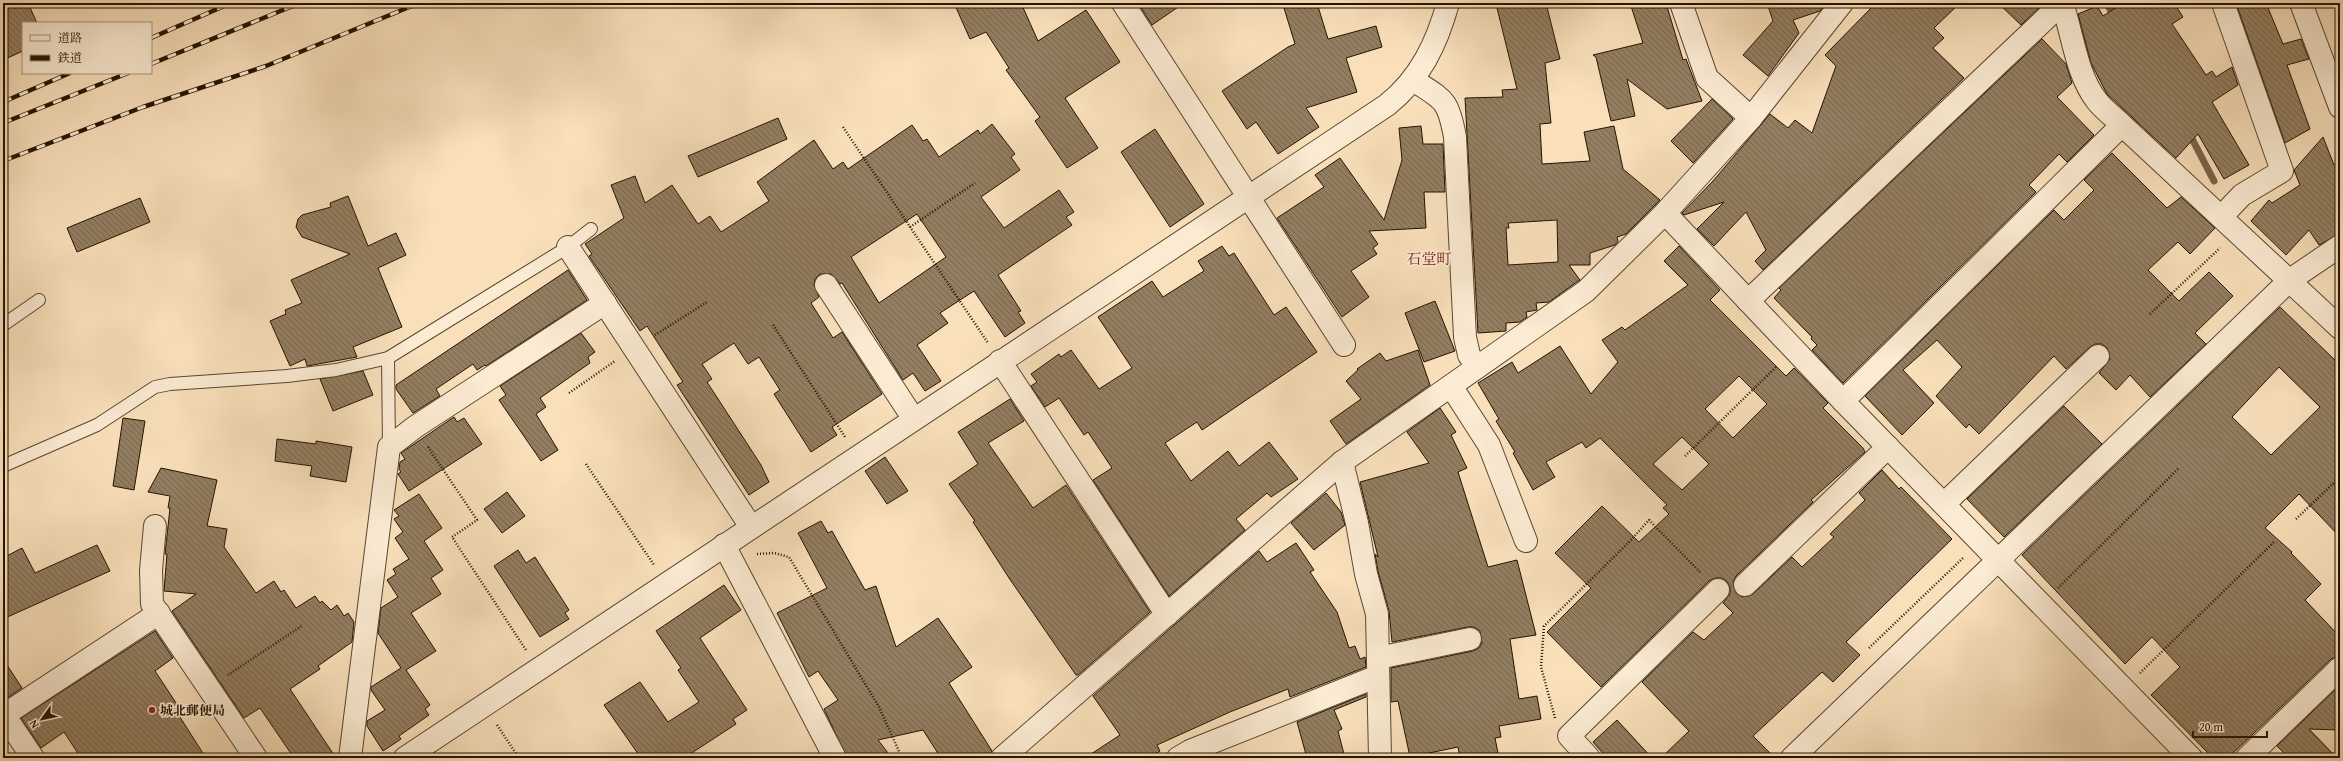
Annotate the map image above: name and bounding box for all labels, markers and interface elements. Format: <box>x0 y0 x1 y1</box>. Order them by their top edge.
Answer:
legend <box>22 22 152 74</box>
text: 道路 <box>58 29 82 46</box>
text: 鉄道 <box>57 49 82 66</box>
district label: 石堂町 <box>1406 248 1452 269</box>
north arrow <box>22 699 62 739</box>
place label: 城北郵便局 <box>160 701 225 720</box>
marker: 城北郵便局 <box>147 705 157 715</box>
scale bar <box>2193 713 2267 739</box>
text: N <box>25 716 42 732</box>
text: 20 m <box>2199 718 2223 735</box>

